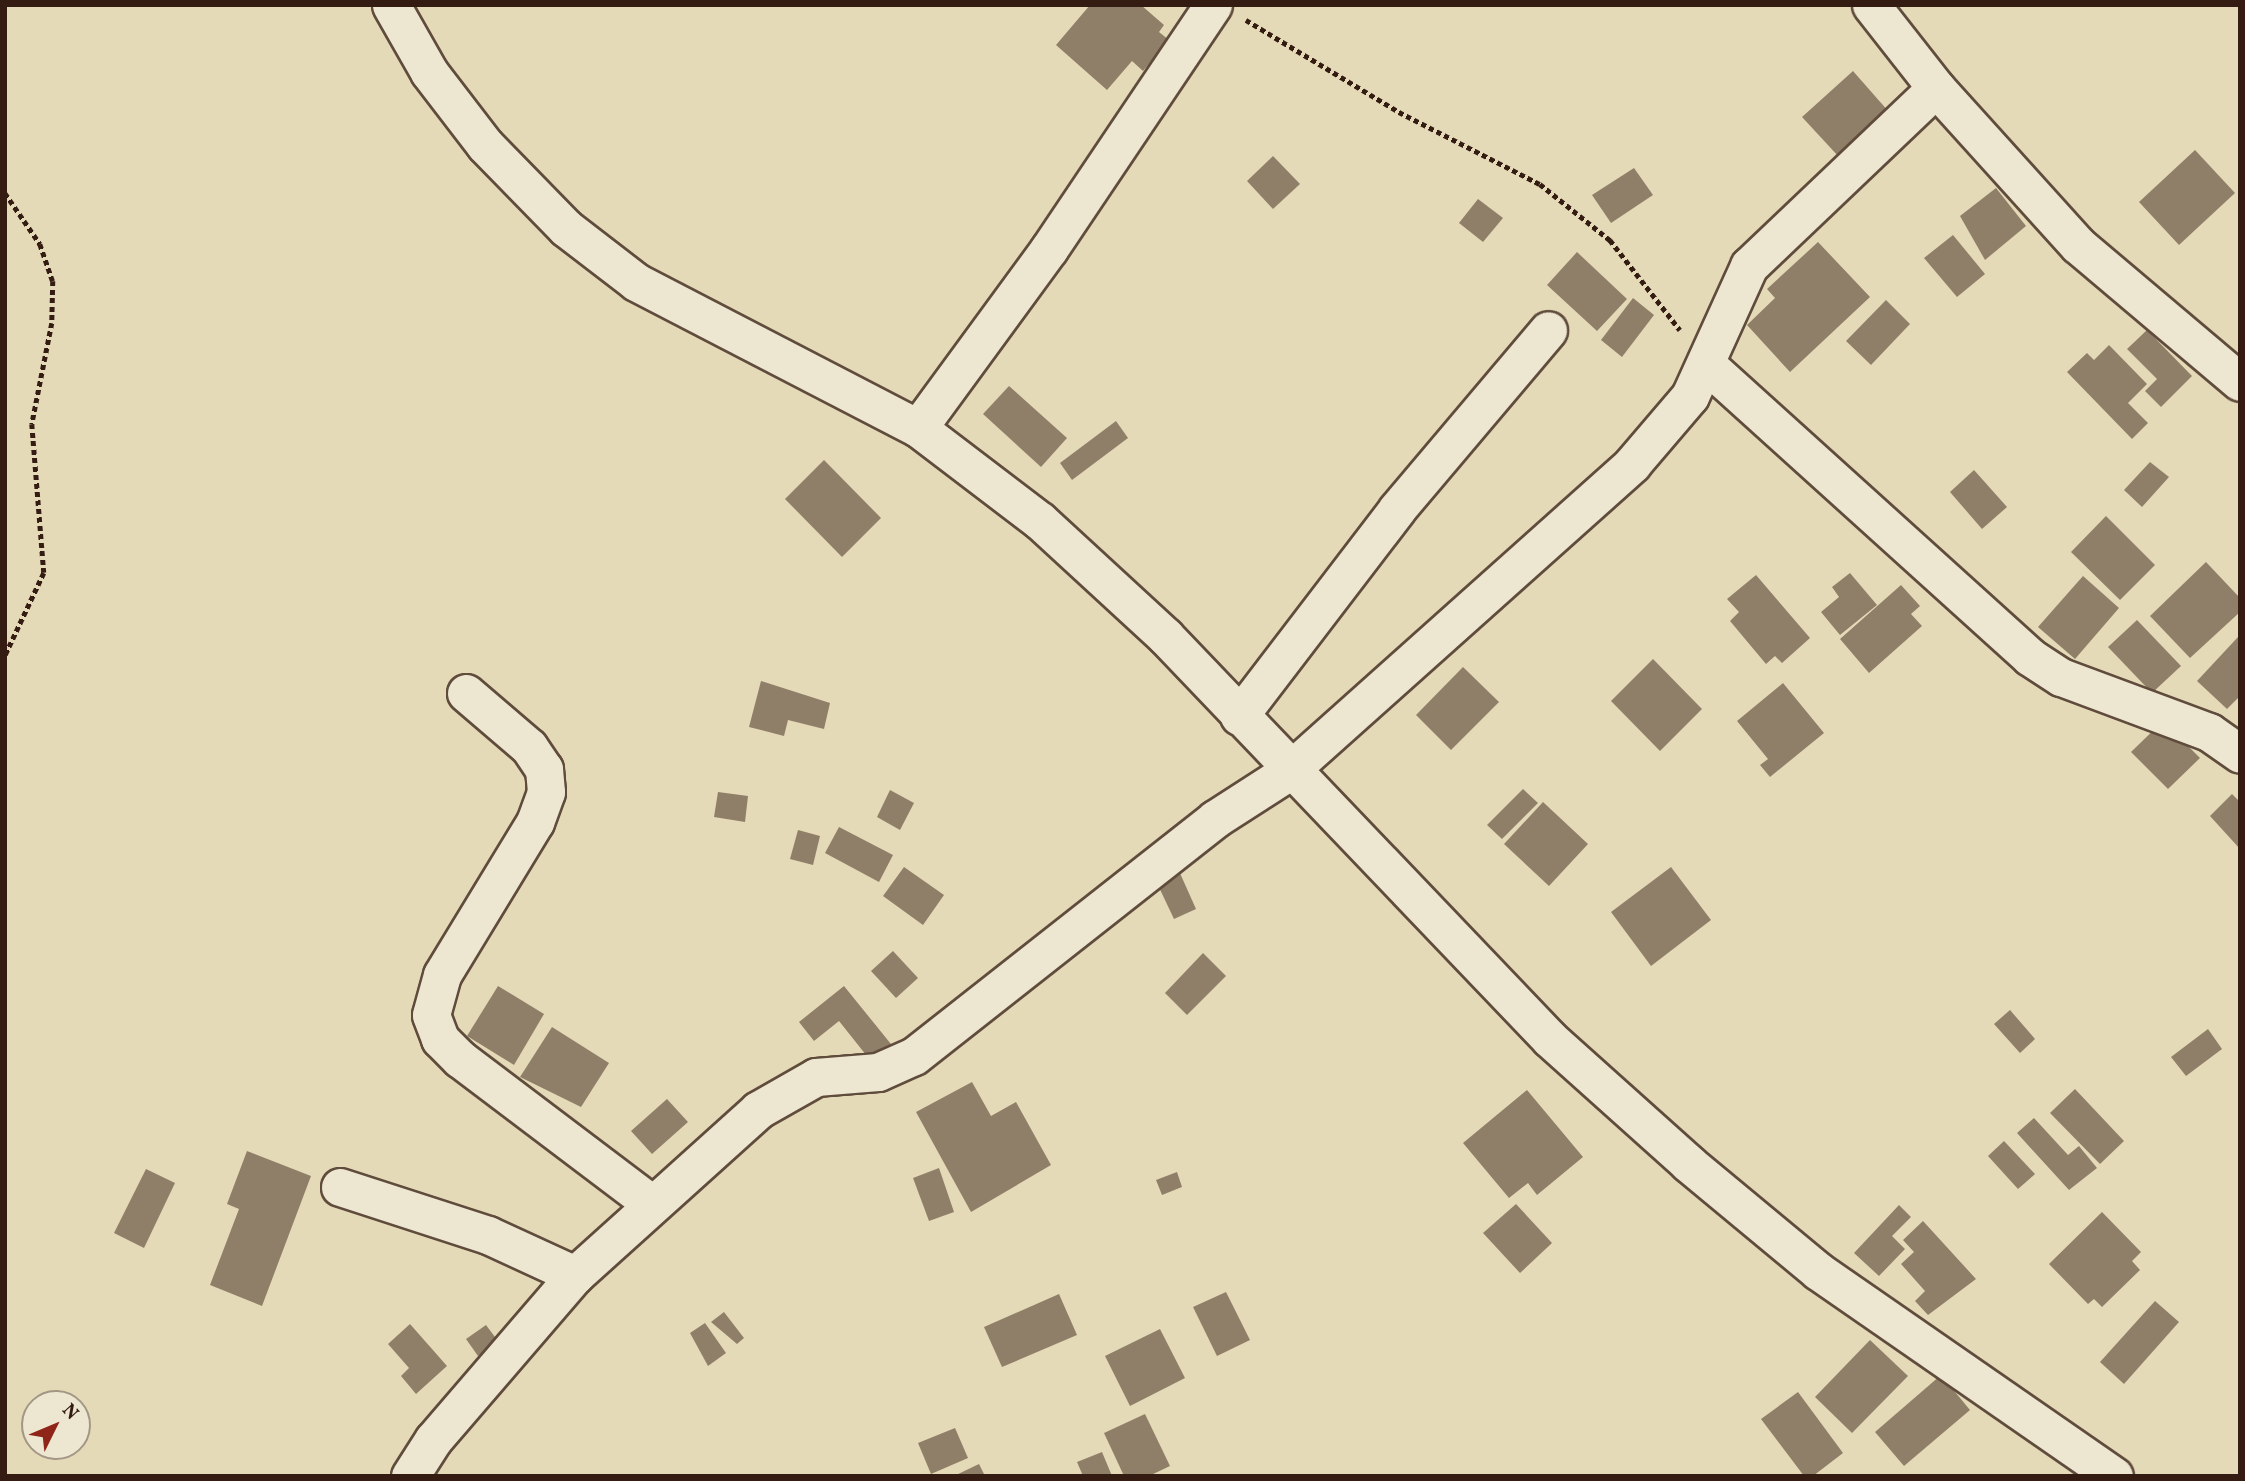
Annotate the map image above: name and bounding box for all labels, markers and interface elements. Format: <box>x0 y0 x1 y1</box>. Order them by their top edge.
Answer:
north arrow <box>21 1390 91 1460</box>
text: N <box>56 1398 84 1426</box>

